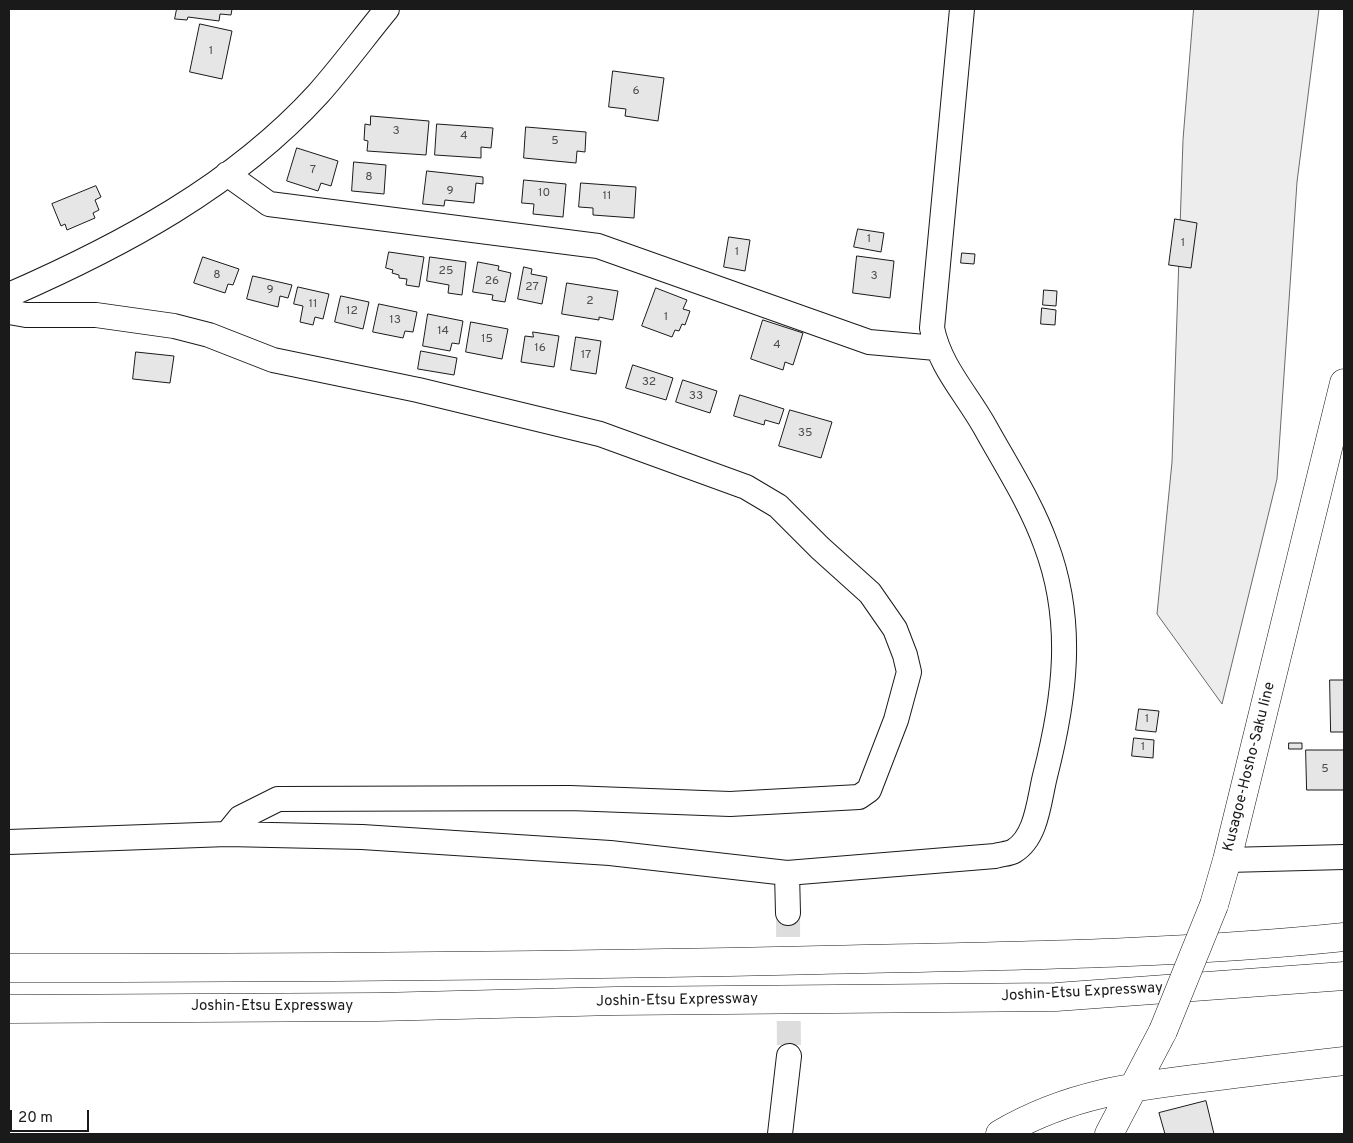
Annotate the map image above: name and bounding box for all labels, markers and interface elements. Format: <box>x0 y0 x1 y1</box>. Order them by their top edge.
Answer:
house number: 1 <box>209 45 213 59</box>
house number: 6 <box>632 85 640 99</box>
house number: 3 <box>392 125 400 139</box>
house number: 4 <box>460 130 468 144</box>
house number: 5 <box>551 135 559 149</box>
house number: 7 <box>310 164 316 178</box>
house number: 8 <box>365 171 373 185</box>
house number: 9 <box>446 185 454 199</box>
house number: 10 <box>538 187 550 201</box>
house number: 11 <box>603 190 611 204</box>
house number: 1 <box>867 233 871 247</box>
house number: 1 <box>1181 237 1185 251</box>
house number: 1 <box>735 246 739 260</box>
house number: 25 <box>439 265 453 279</box>
house number: 8 <box>213 269 221 283</box>
house number: 3 <box>870 270 878 284</box>
house number: 26 <box>485 275 499 289</box>
house number: 27 <box>525 281 539 295</box>
house number: 9 <box>266 284 274 298</box>
house number: 2 <box>586 295 594 309</box>
house number: 11 <box>309 298 317 312</box>
house number: 12 <box>346 305 358 319</box>
house number: 1 <box>664 311 668 325</box>
house number: 13 <box>389 314 401 328</box>
house number: 14 <box>437 325 449 339</box>
house number: 15 <box>481 333 493 347</box>
house number: 4 <box>773 339 781 353</box>
house number: 16 <box>534 342 546 356</box>
house number: 17 <box>581 349 591 363</box>
house number: 32 <box>642 376 656 390</box>
house number: 33 <box>689 390 703 404</box>
house number: 35 <box>798 427 812 441</box>
street label: Kusagoe-Hosho-Saku line <box>1220 680 1280 854</box>
house number: 1 <box>1145 713 1149 727</box>
house number: 1 <box>1141 741 1145 755</box>
house number: 5 <box>1321 763 1329 777</box>
street label: Joshin-Etsu Expressway <box>1001 980 1163 1006</box>
street label: Joshin-Etsu Expressway <box>596 991 758 1011</box>
street label: Joshin-Etsu Expressway <box>191 998 353 1016</box>
scale bar <box>12 1100 91 1132</box>
text: 20 m <box>18 1109 53 1128</box>

